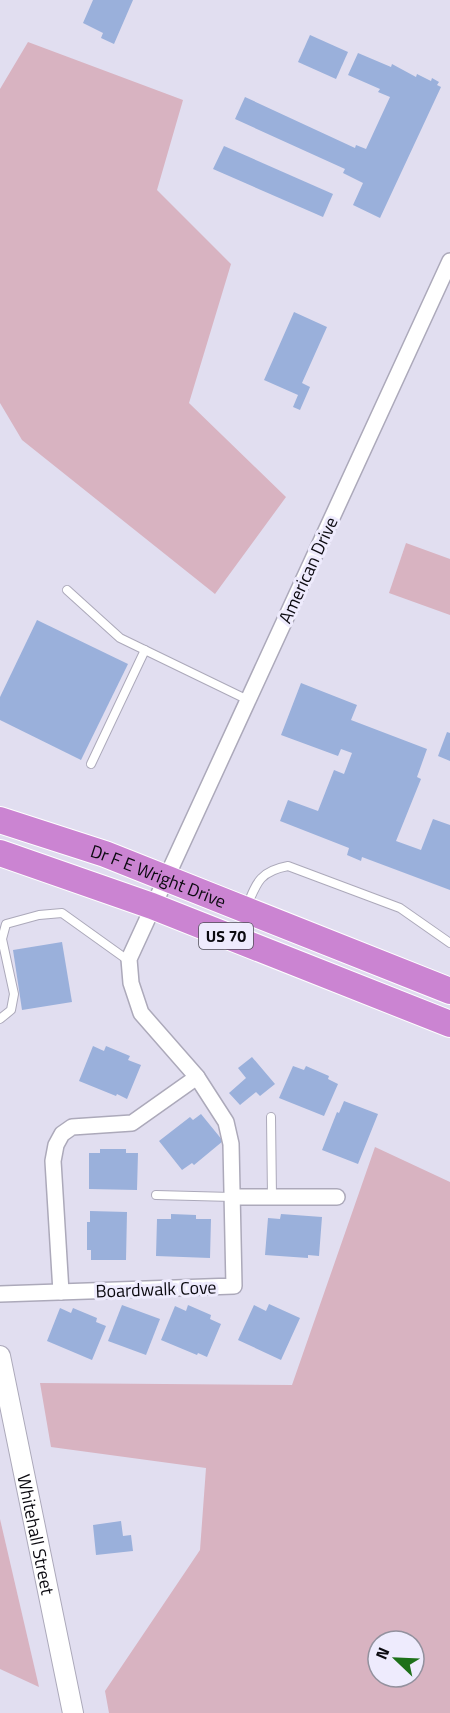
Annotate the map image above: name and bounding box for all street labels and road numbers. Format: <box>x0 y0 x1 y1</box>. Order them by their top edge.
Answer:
street label: American Drive <box>271 512 345 628</box>
street label: Dr F E Wright Drive <box>87 837 230 914</box>
road number: US 70 <box>199 923 253 949</box>
street label: Boardwalk Cove <box>95 1273 217 1305</box>
street label: Whitehall Street <box>11 1472 62 1598</box>

